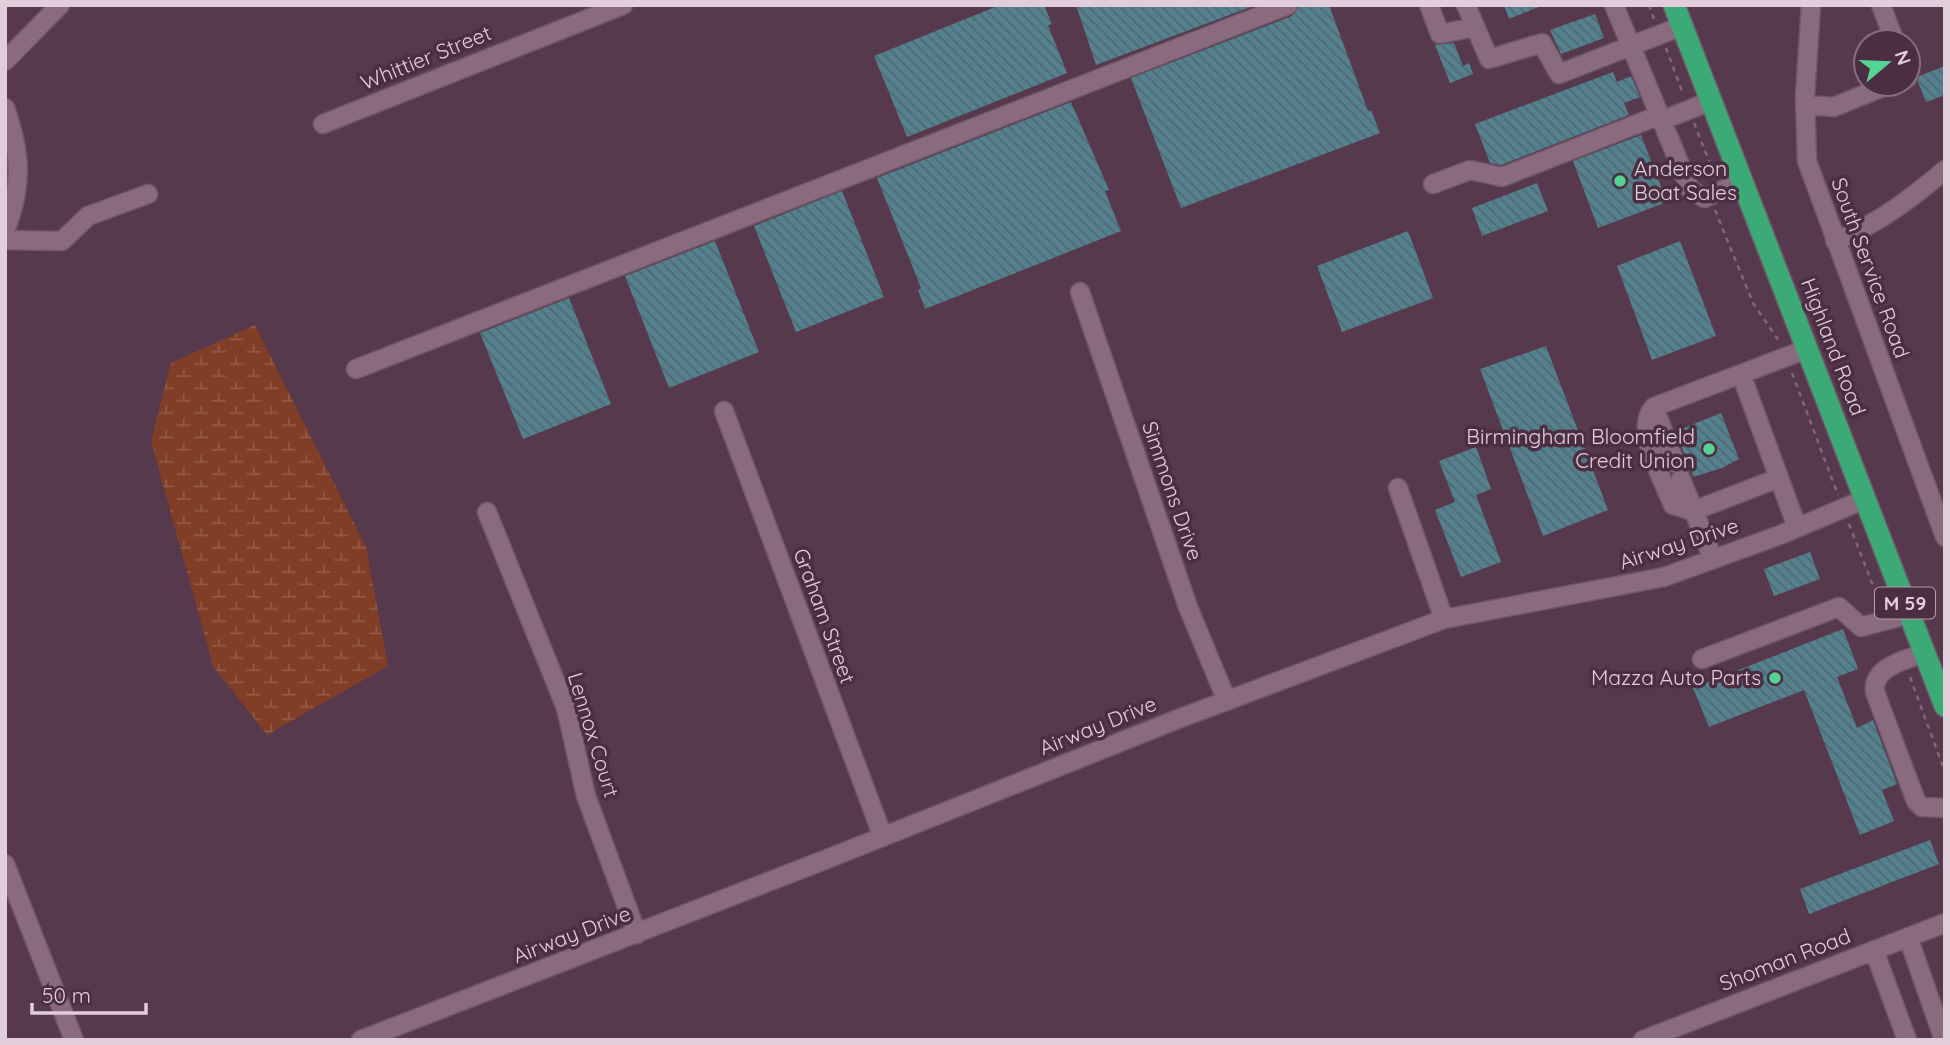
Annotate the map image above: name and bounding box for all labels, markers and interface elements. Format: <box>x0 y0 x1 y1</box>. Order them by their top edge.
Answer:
street label: Whittier Street <box>357 19 495 95</box>
north arrow <box>1852 28 1922 98</box>
text: N <box>1889 47 1917 68</box>
place label: Anderson Boat Sales <box>1634 155 1737 205</box>
marker: Anderson Boat Sales <box>1612 173 1628 189</box>
street label: South Service Road <box>1826 174 1916 361</box>
street label: Highland Road <box>1796 274 1872 419</box>
street label: Simmons Drive <box>1137 418 1209 564</box>
place label: Birmingham Bloomfield Credit Union <box>1466 423 1695 473</box>
marker: Birmingham Bloomfield Credit Union <box>1701 441 1717 457</box>
street label: Airway Drive <box>1616 512 1742 575</box>
street label: Graham Street <box>788 544 861 687</box>
road number: M 59 <box>1875 588 1935 618</box>
place label: Mazza Auto Parts <box>1591 664 1761 690</box>
street label: Lennox Court <box>563 669 625 800</box>
marker: Mazza Auto Parts <box>1767 670 1783 686</box>
street label: Airway Drive <box>1035 690 1160 760</box>
street label: Airway Drive <box>509 900 634 968</box>
street label: Shoman Road <box>1715 922 1854 996</box>
scale bar <box>32 972 145 1016</box>
text: 50 m <box>42 982 91 1008</box>

